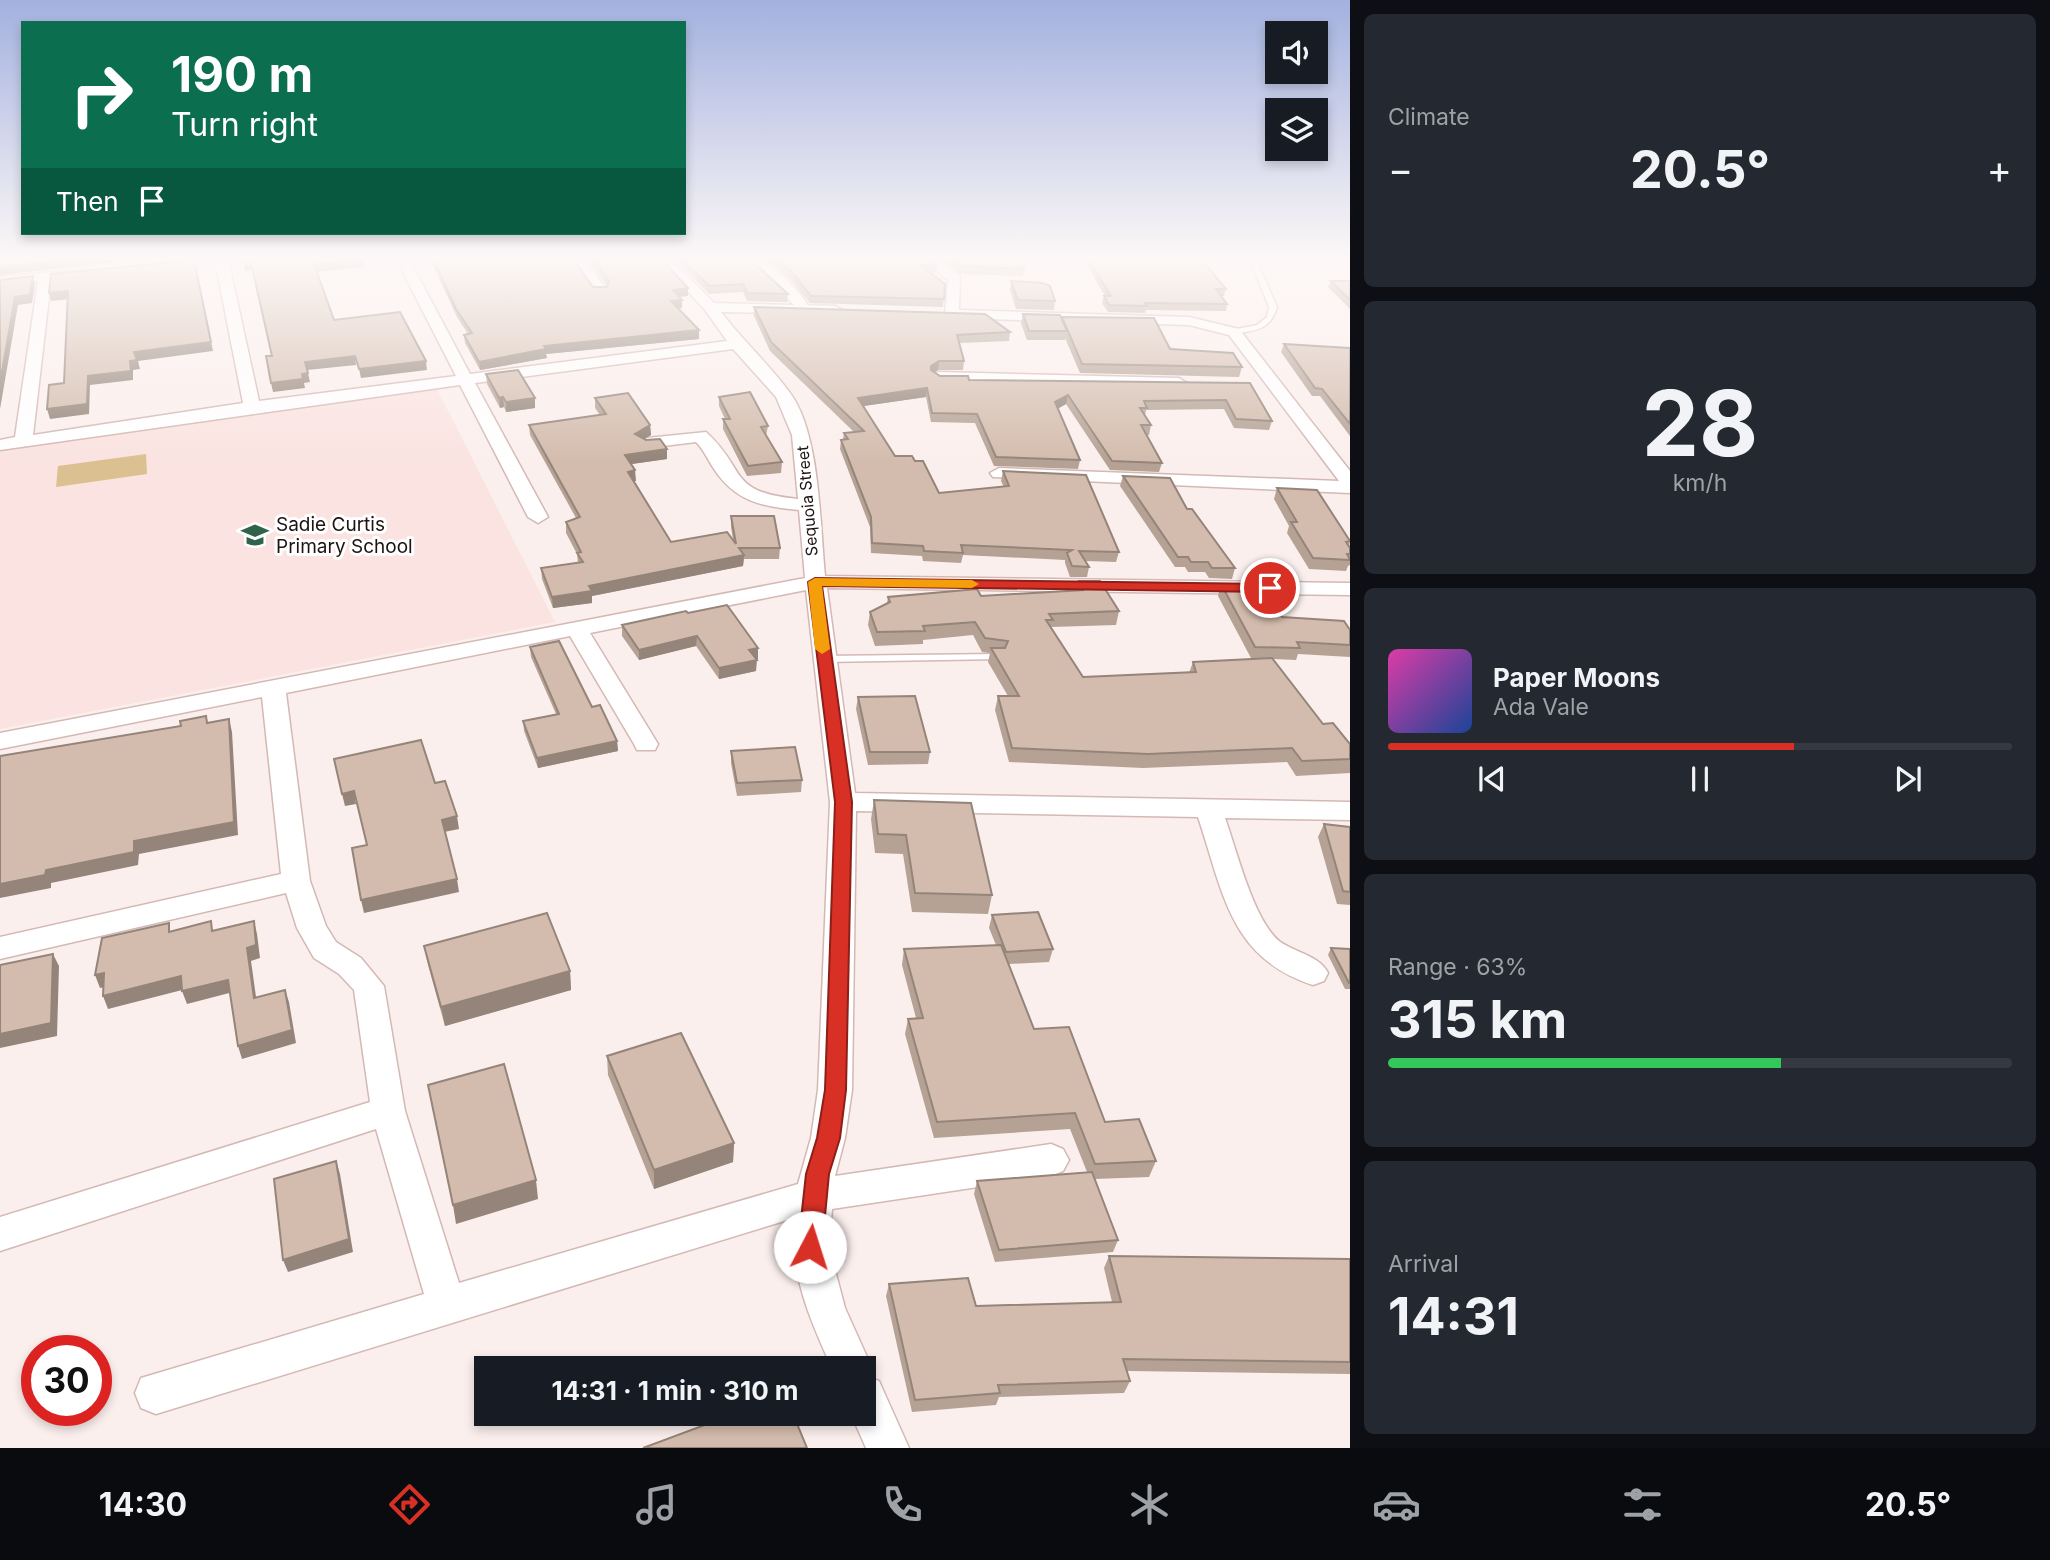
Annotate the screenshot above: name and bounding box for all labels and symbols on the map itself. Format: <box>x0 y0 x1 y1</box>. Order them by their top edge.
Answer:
street label: Sequoia Street <box>792 445 822 557</box>
place label: Sadie Curtis Primary School <box>276 513 413 558</box>
school or university icon: Sadie Curtis Primary School <box>240 520 270 550</box>
pin <box>1240 558 1300 618</box>
position arrow <box>773 1210 847 1284</box>
speed limit sign: 30 <box>21 1335 112 1426</box>

